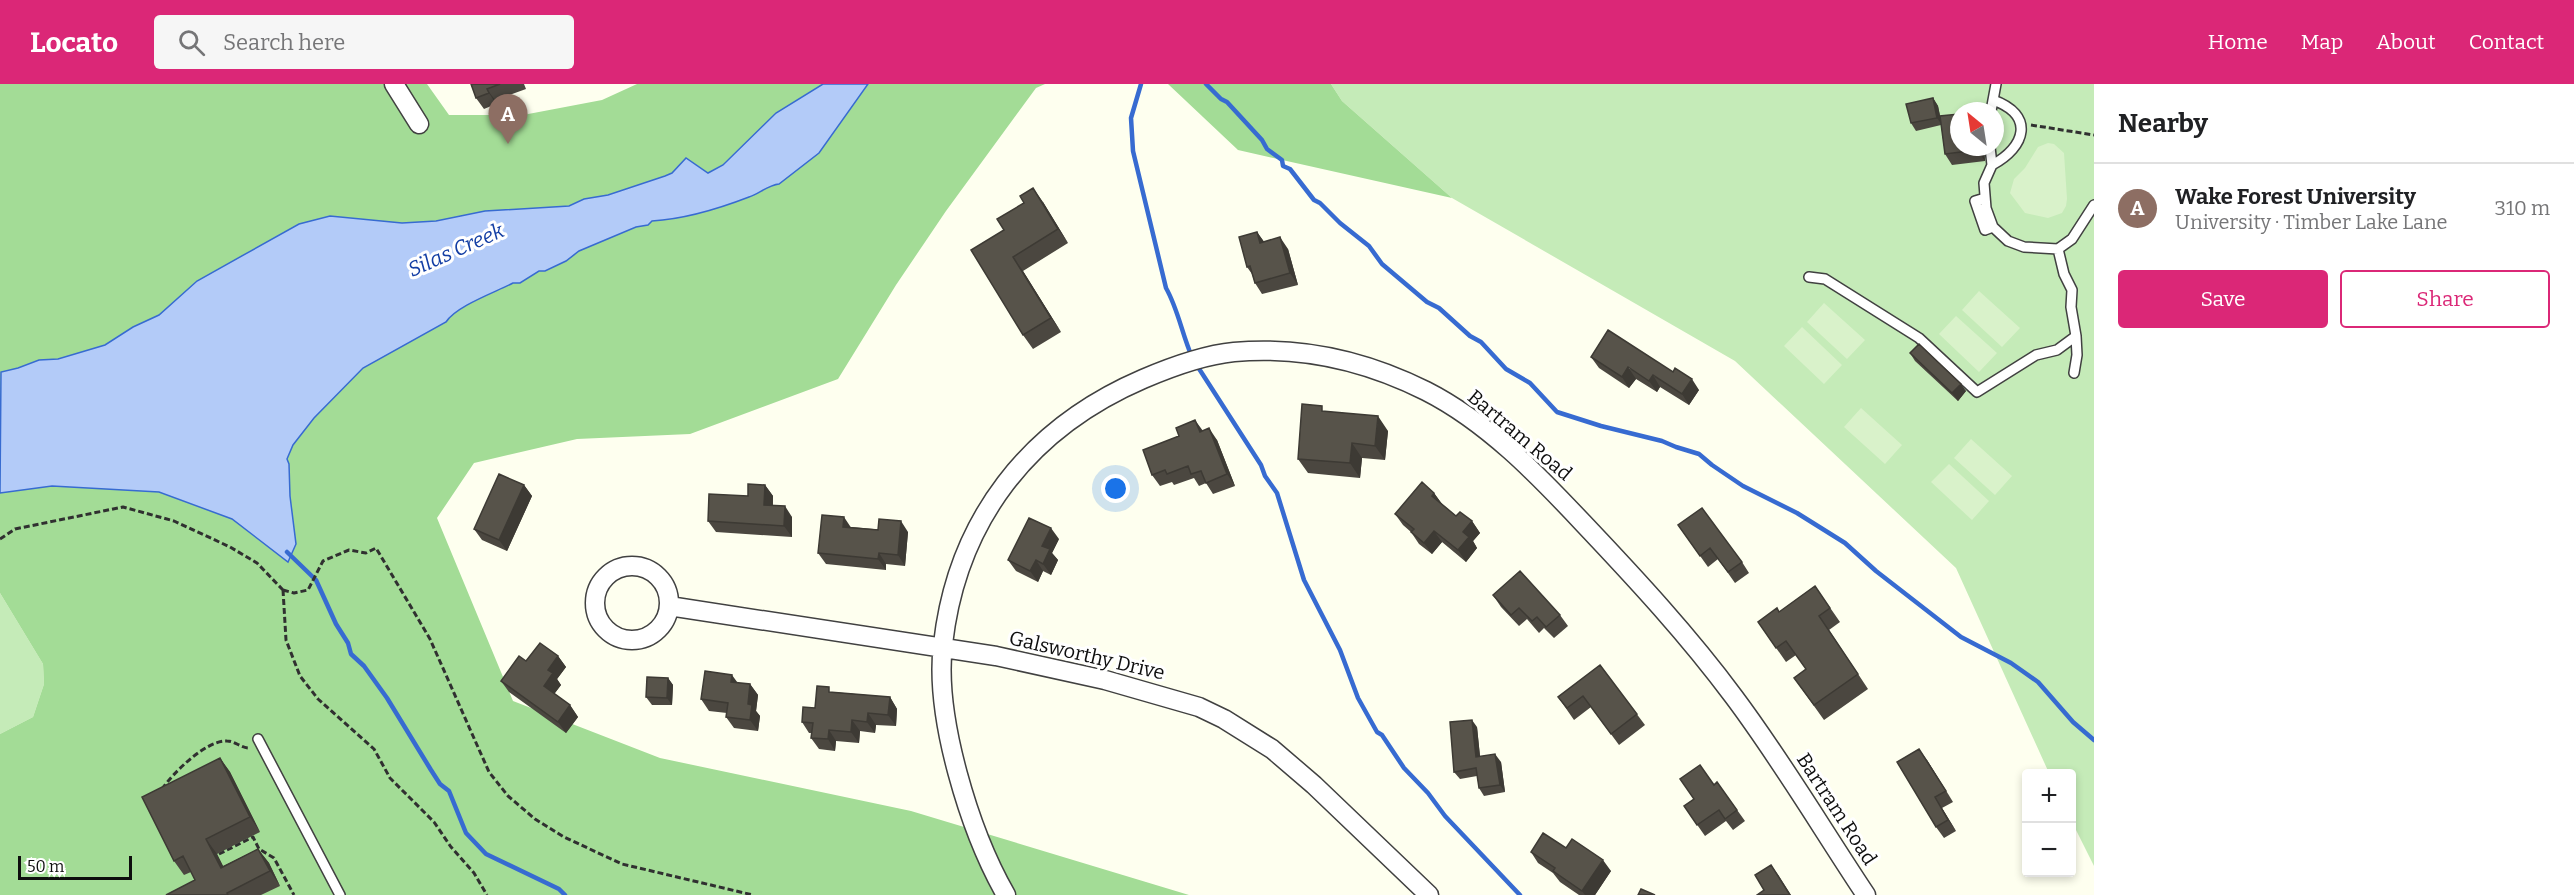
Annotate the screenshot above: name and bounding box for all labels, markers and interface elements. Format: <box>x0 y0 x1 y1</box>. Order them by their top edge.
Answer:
search box <box>154 15 574 69</box>
text: Locato <box>30 26 118 59</box>
icon: search <box>175 26 208 59</box>
text: Search here <box>223 29 345 56</box>
text: Home <box>2208 29 2268 55</box>
text: Map <box>2301 29 2343 55</box>
text: About <box>2376 29 2436 55</box>
text: Contact <box>2469 29 2544 55</box>
pin: A <box>488 94 528 144</box>
north arrow <box>1950 102 2004 156</box>
text: Nearby <box>2118 108 2208 139</box>
text: Wake Forest University <box>2175 183 2416 210</box>
text: A <box>2130 196 2145 220</box>
text: 310 m <box>2495 196 2550 220</box>
text: University · Timber Lake Lane <box>2175 210 2448 234</box>
water label: Silas Creek <box>404 217 509 283</box>
button: Save <box>2118 270 2328 328</box>
button: Share <box>2340 270 2550 328</box>
street label: Bartram Road <box>1463 384 1577 486</box>
your location <box>1101 474 1130 503</box>
street label: Galsworthy Drive <box>1007 625 1167 685</box>
street label: Bartram Road <box>1792 748 1882 870</box>
map controls <box>2022 769 2076 877</box>
button: + <box>2022 769 2076 823</box>
button: − <box>2022 823 2076 877</box>
scale bar <box>18 853 132 880</box>
text: 50 m <box>27 857 64 876</box>

